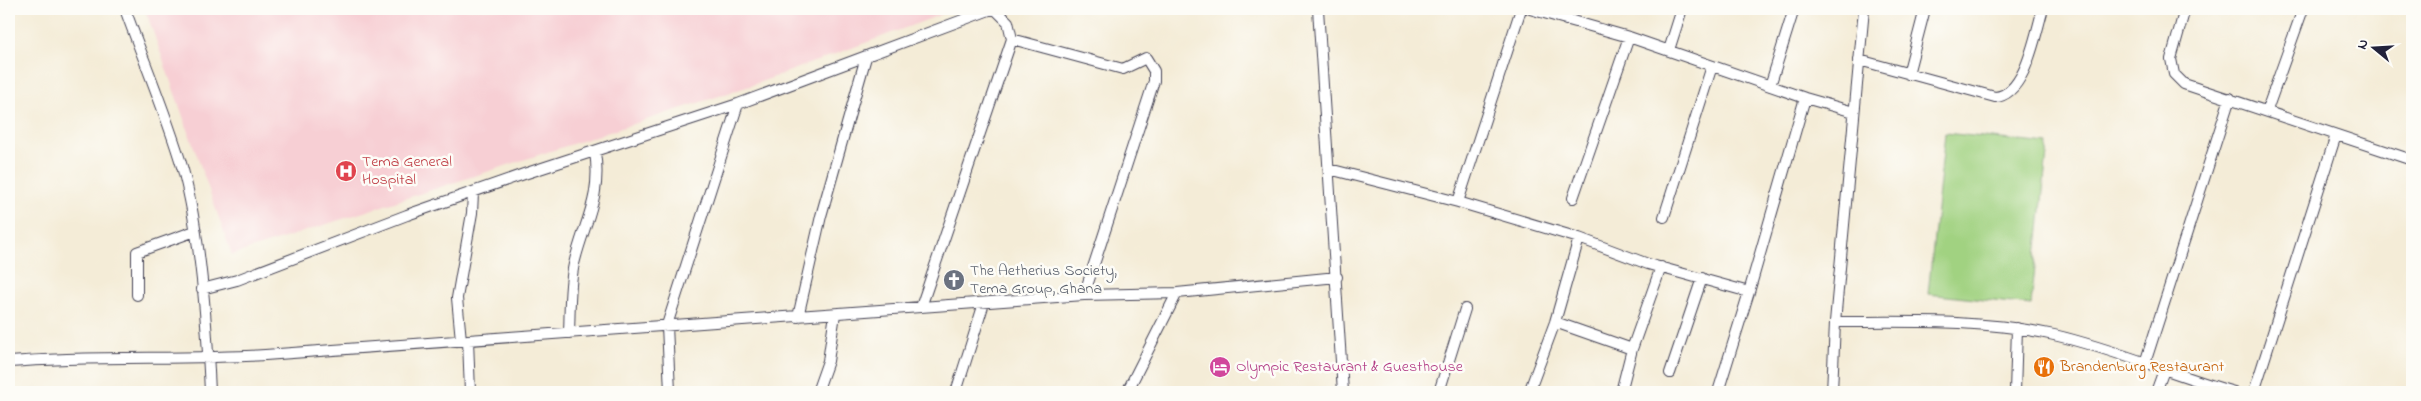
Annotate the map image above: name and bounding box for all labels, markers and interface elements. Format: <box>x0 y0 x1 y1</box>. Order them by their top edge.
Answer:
north arrow <box>2348 22 2398 72</box>
text: N <box>2352 37 2375 52</box>
place label: Tema General Hospital <box>362 150 452 192</box>
hospital icon: Tema General Hospital <box>334 159 358 183</box>
place label: The Aetherius Society, Tema Group, Ghana <box>970 259 1117 301</box>
church icon: The Aetherius Society, Tema Group, Ghana <box>942 268 966 292</box>
hotel icon: Olympic Restaurant & Guesthouse <box>1208 355 1232 379</box>
place label: Olympic Restaurant & Guesthouse <box>1236 355 1464 379</box>
restaurant icon: Brandenburg Restaurant <box>2032 355 2056 379</box>
place label: Brandenburg Restaurant <box>2059 355 2225 379</box>

